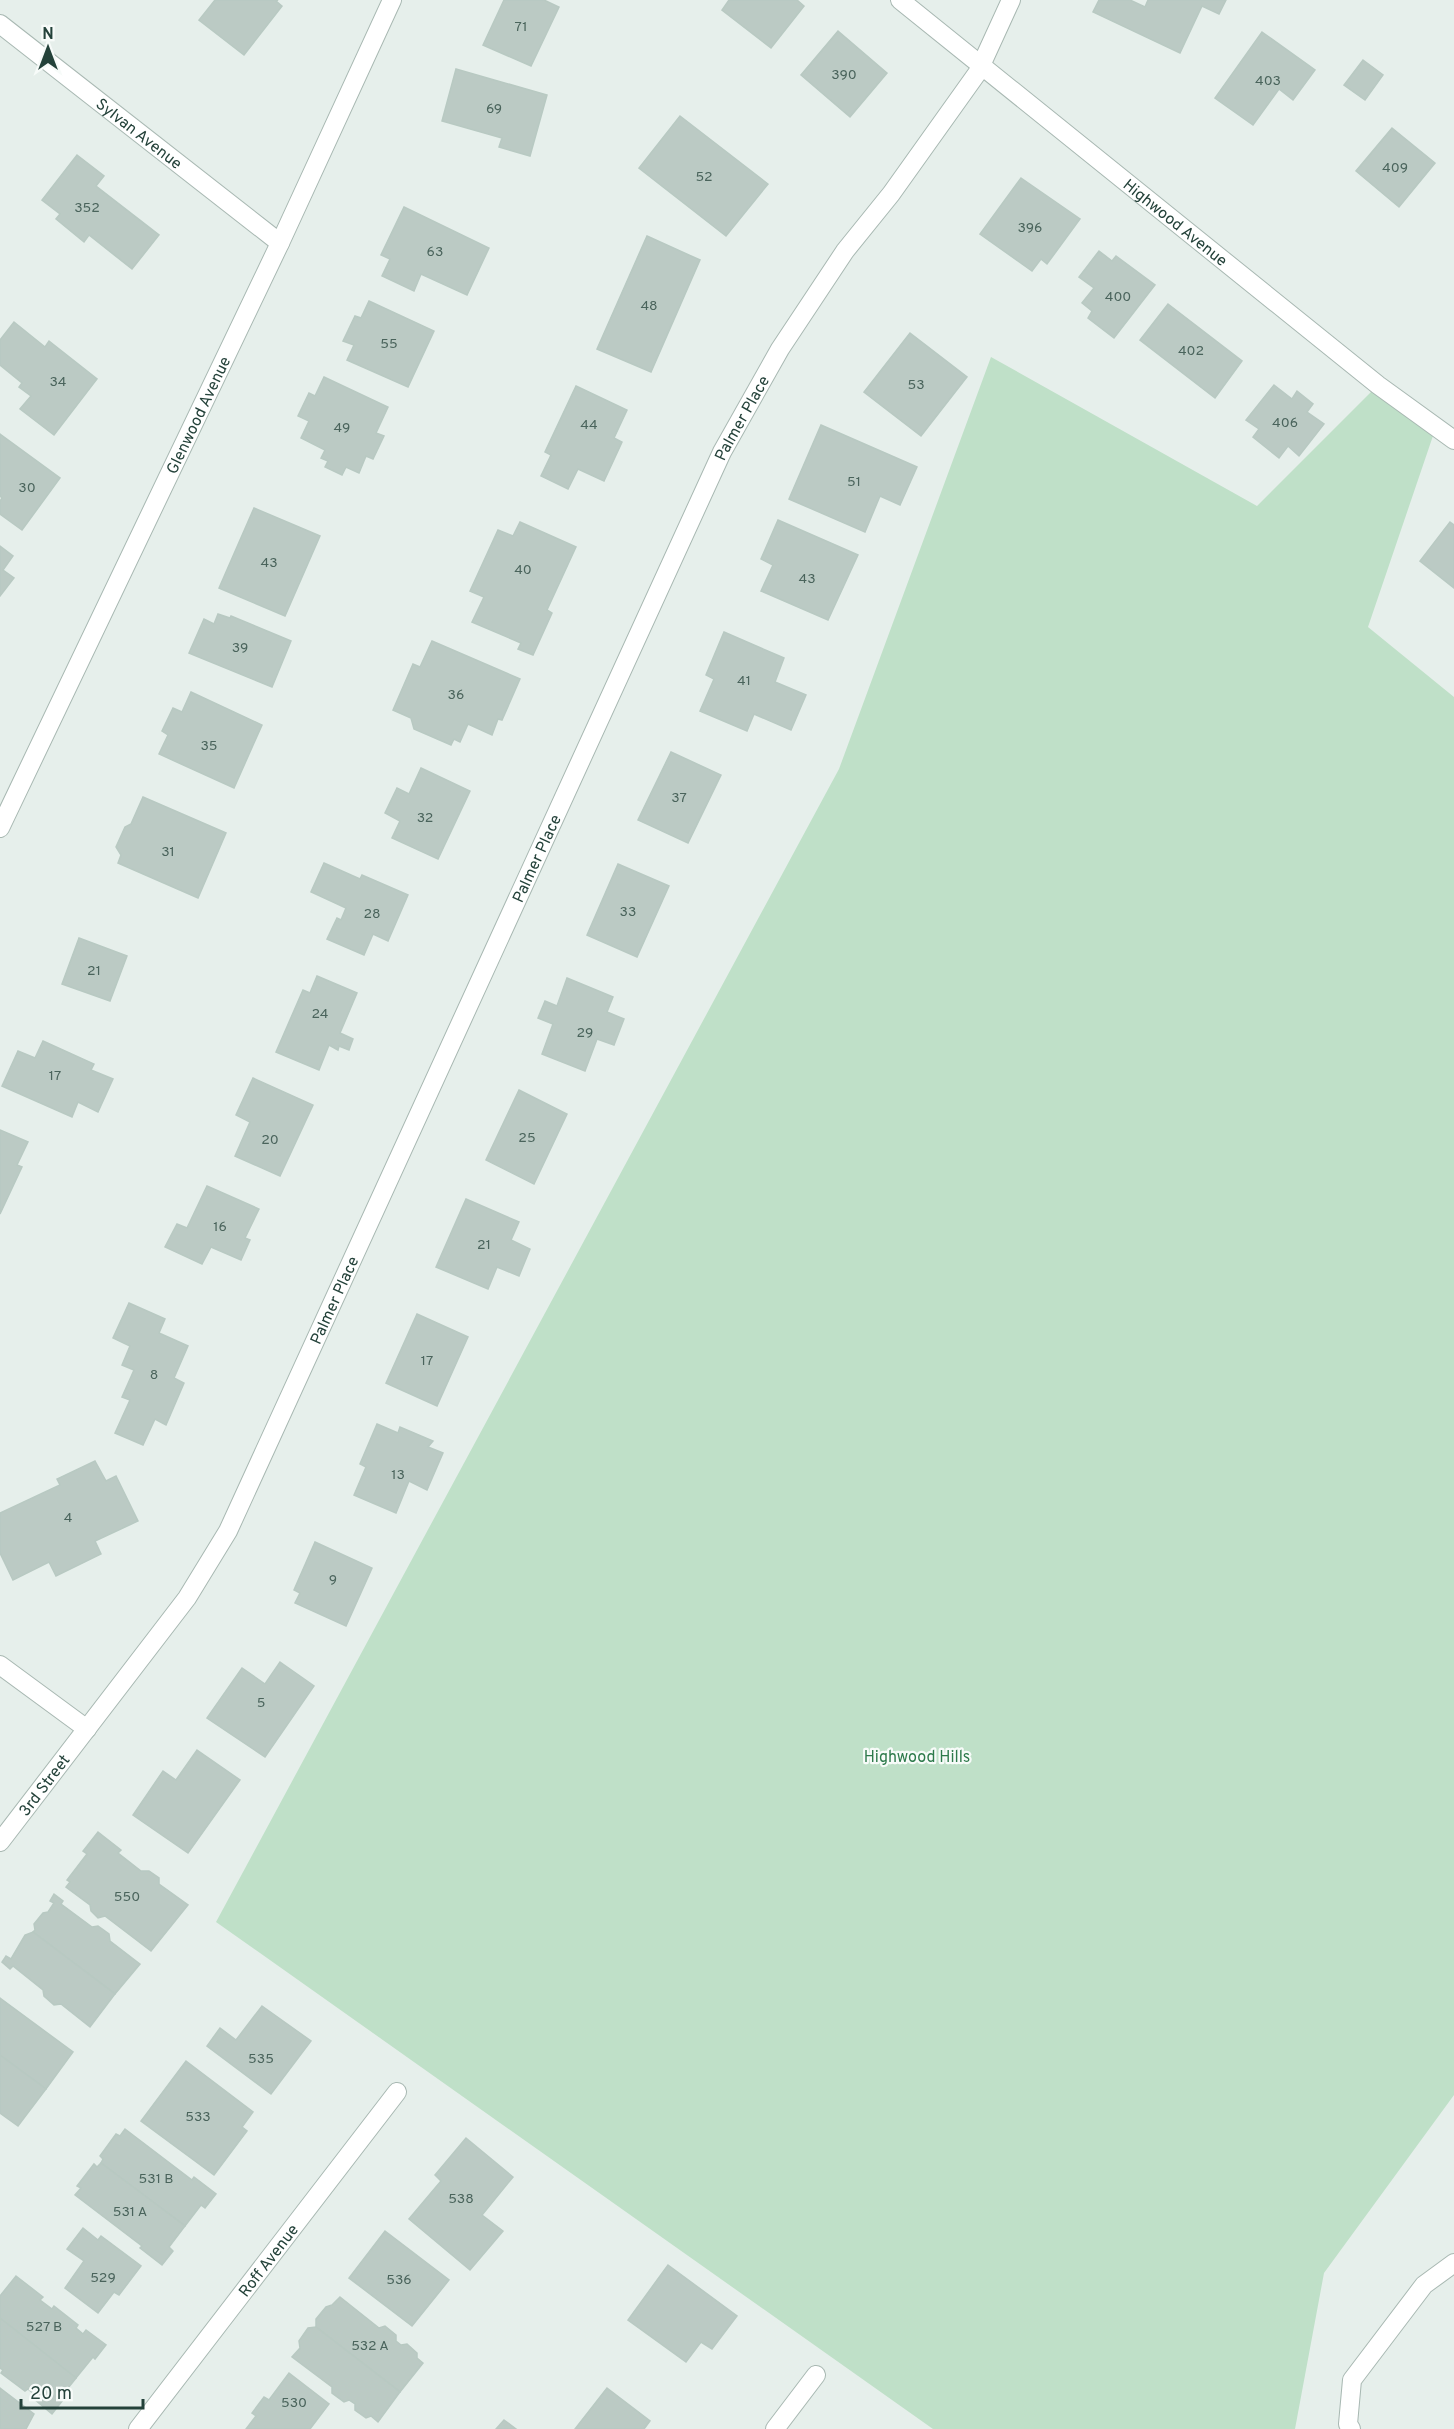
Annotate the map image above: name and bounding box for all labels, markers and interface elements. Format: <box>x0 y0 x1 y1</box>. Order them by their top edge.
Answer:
north arrow <box>18 18 78 78</box>
house number: 71 <box>515 19 527 36</box>
text: N <box>42 25 54 45</box>
house number: 390 <box>831 67 857 84</box>
house number: 403 <box>1255 73 1281 90</box>
street label: Sylvan Avenue <box>91 95 185 175</box>
house number: 69 <box>486 101 502 118</box>
house number: 409 <box>1382 160 1408 177</box>
house number: 52 <box>695 169 713 186</box>
street label: Highwood Avenue <box>1118 176 1231 272</box>
house number: 352 <box>74 200 100 217</box>
house number: 396 <box>1018 220 1042 237</box>
house number: 63 <box>427 244 443 261</box>
house number: 400 <box>1105 289 1131 306</box>
house number: 48 <box>640 298 658 315</box>
house number: 55 <box>380 336 398 353</box>
house number: 402 <box>1178 343 1204 360</box>
street label: Glenwood Avenue <box>163 354 236 478</box>
street label: Palmer Place <box>711 373 775 464</box>
house number: 34 <box>49 374 67 391</box>
house number: 53 <box>907 377 925 394</box>
house number: 406 <box>1272 415 1298 432</box>
house number: 44 <box>580 417 598 434</box>
house number: 49 <box>334 420 350 437</box>
house number: 51 <box>847 474 861 491</box>
house number: 30 <box>18 480 36 497</box>
house number: 43 <box>260 555 278 572</box>
house number: 40 <box>514 562 532 579</box>
house number: 43 <box>798 571 816 588</box>
house number: 39 <box>232 640 248 657</box>
house number: 41 <box>737 673 751 690</box>
house number: 36 <box>448 687 464 704</box>
house number: 35 <box>200 738 218 755</box>
house number: 37 <box>671 790 687 807</box>
house number: 32 <box>417 810 433 827</box>
street label: Palmer Place <box>509 812 567 906</box>
house number: 31 <box>161 844 175 861</box>
house number: 33 <box>620 904 636 921</box>
house number: 28 <box>363 906 381 923</box>
house number: 21 <box>87 963 101 980</box>
house number: 24 <box>311 1006 329 1023</box>
house number: 29 <box>577 1025 593 1042</box>
house number: 17 <box>49 1068 61 1085</box>
house number: 25 <box>518 1130 536 1147</box>
house number: 20 <box>261 1132 279 1149</box>
house number: 16 <box>213 1219 227 1236</box>
house number: 21 <box>477 1237 491 1254</box>
street label: Palmer Place <box>307 1254 364 1348</box>
house number: 17 <box>421 1353 433 1370</box>
house number: 8 <box>150 1367 158 1384</box>
house number: 13 <box>391 1467 405 1484</box>
house number: 4 <box>64 1510 72 1527</box>
house number: 9 <box>329 1572 337 1589</box>
house number: 5 <box>257 1695 265 1712</box>
park label: Highwood Hills <box>864 1748 970 1768</box>
street label: 3rd Street <box>15 1751 75 1821</box>
house number: 550 <box>114 1889 140 1906</box>
house number: 535 <box>248 2051 274 2068</box>
house number: 533 <box>185 2109 211 2126</box>
house number: 531 B <box>139 2171 173 2188</box>
house number: 538 <box>448 2191 474 2208</box>
house number: 531 A <box>113 2204 147 2221</box>
street label: Roff Avenue <box>235 2221 304 2302</box>
house number: 529 <box>90 2270 116 2287</box>
house number: 536 <box>386 2272 412 2289</box>
house number: 527 B <box>26 2319 62 2336</box>
house number: 532 A <box>351 2338 389 2355</box>
scale bar <box>21 2372 142 2410</box>
text: 20 m <box>30 2383 72 2406</box>
house number: 530 <box>281 2395 307 2412</box>

